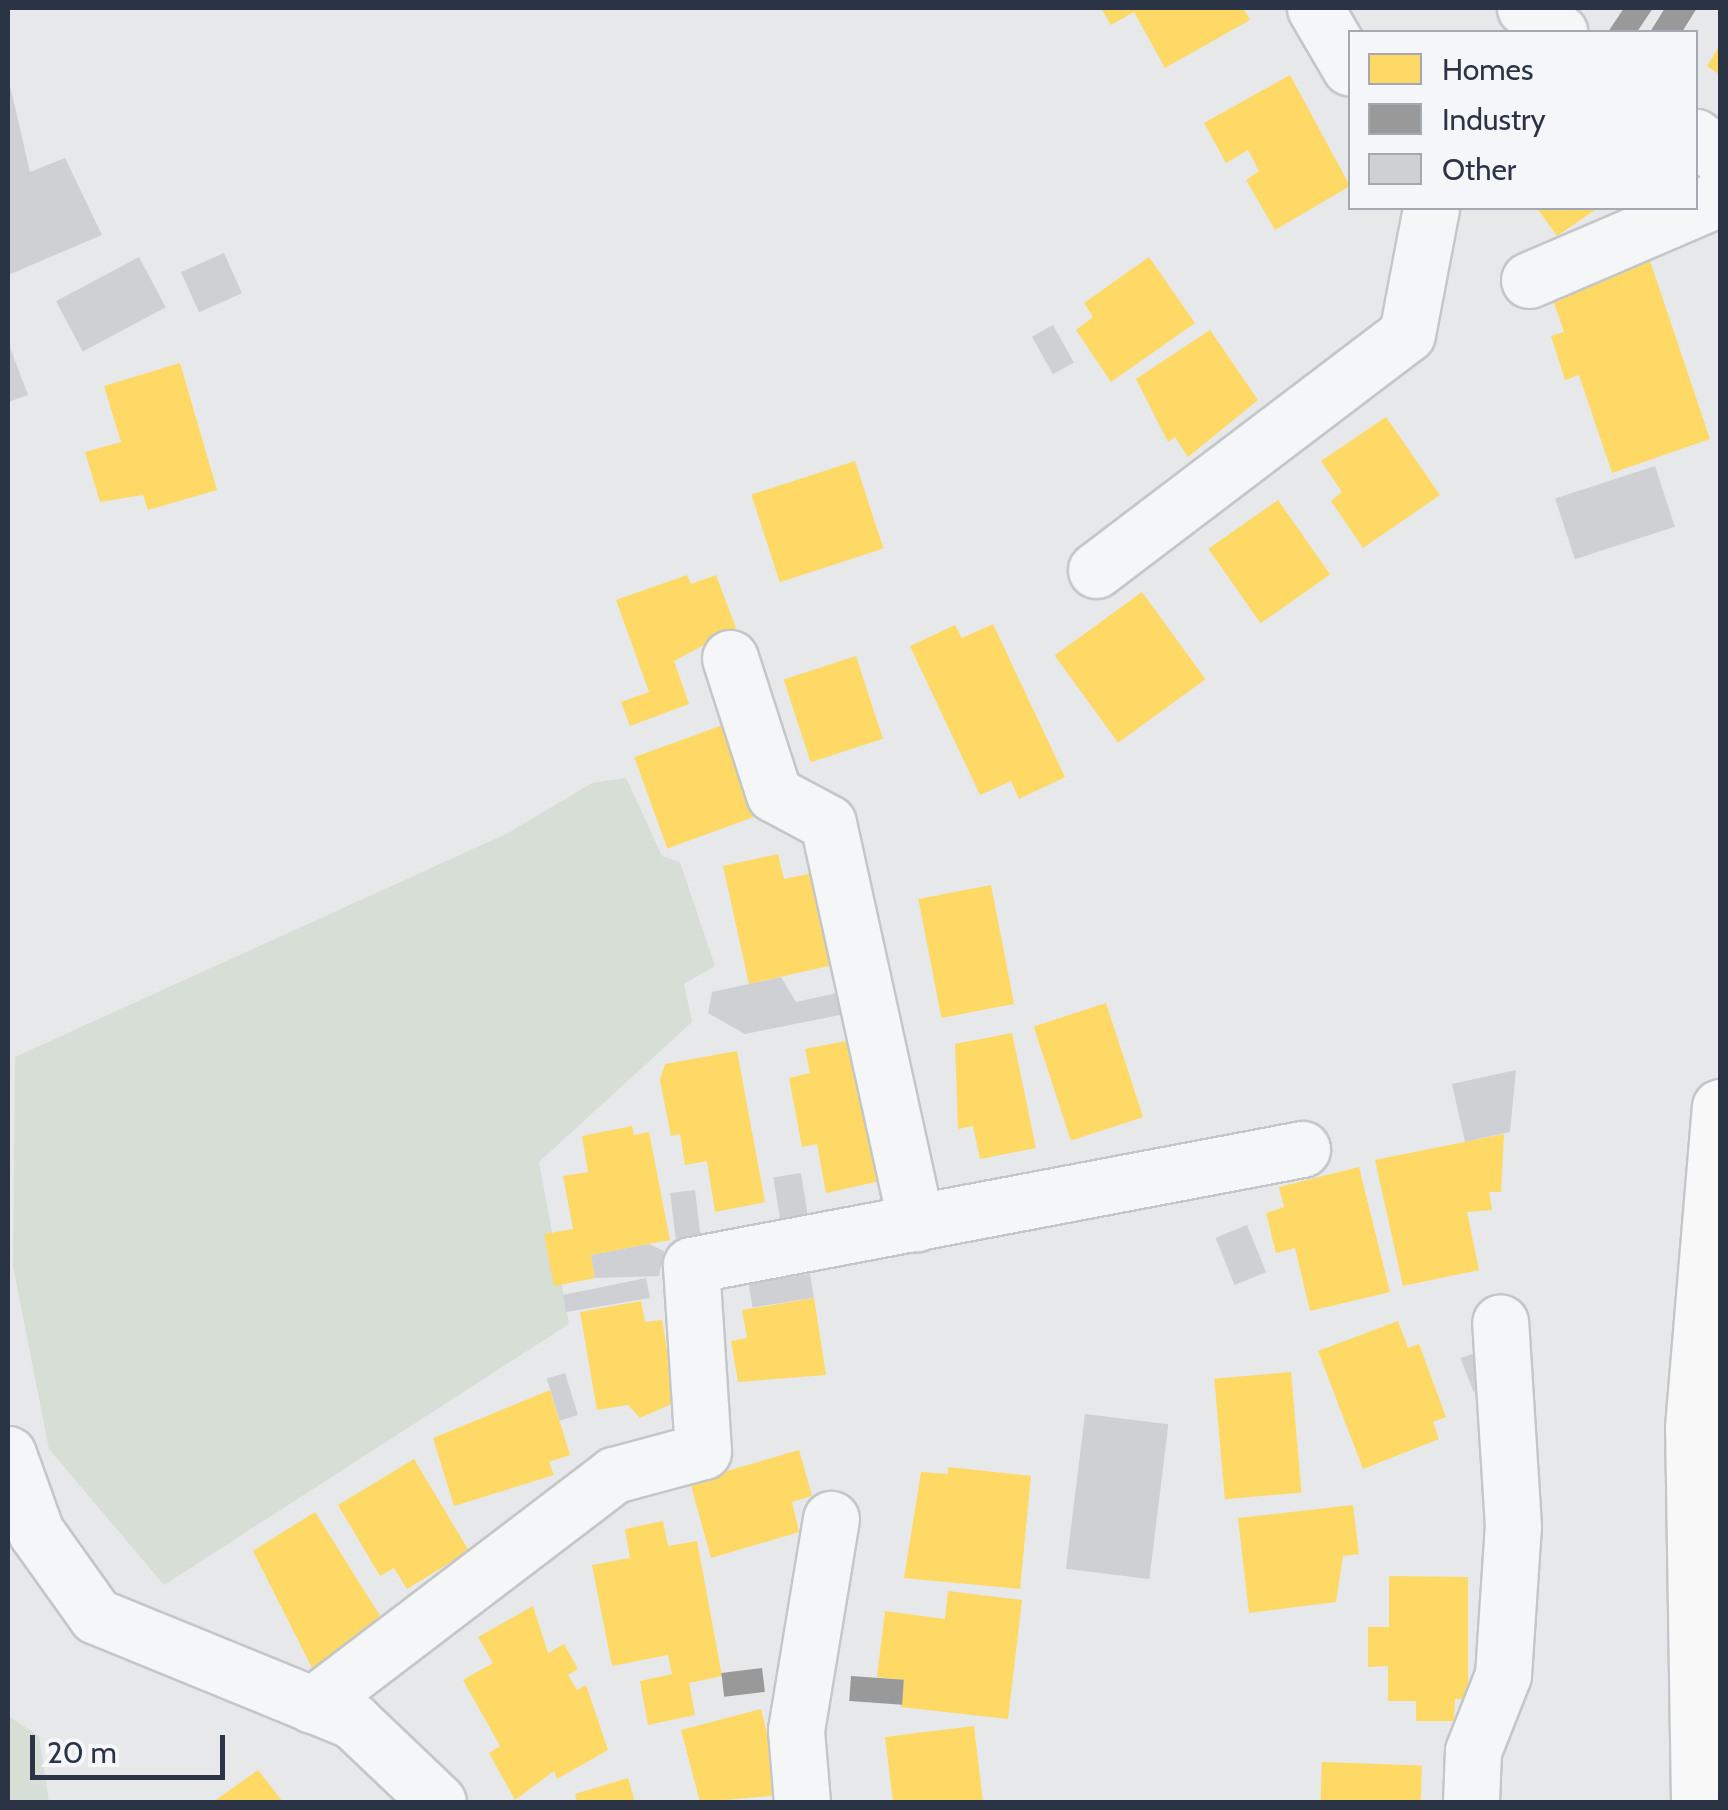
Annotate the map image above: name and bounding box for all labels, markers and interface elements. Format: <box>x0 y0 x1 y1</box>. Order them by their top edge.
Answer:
legend <box>1348 30 1698 210</box>
text: Homes <box>1442 51 1533 88</box>
text: Industry <box>1442 101 1546 138</box>
text: Other <box>1442 151 1516 188</box>
scale bar <box>35 1715 230 1777</box>
text: 20 m <box>47 1734 117 1771</box>

